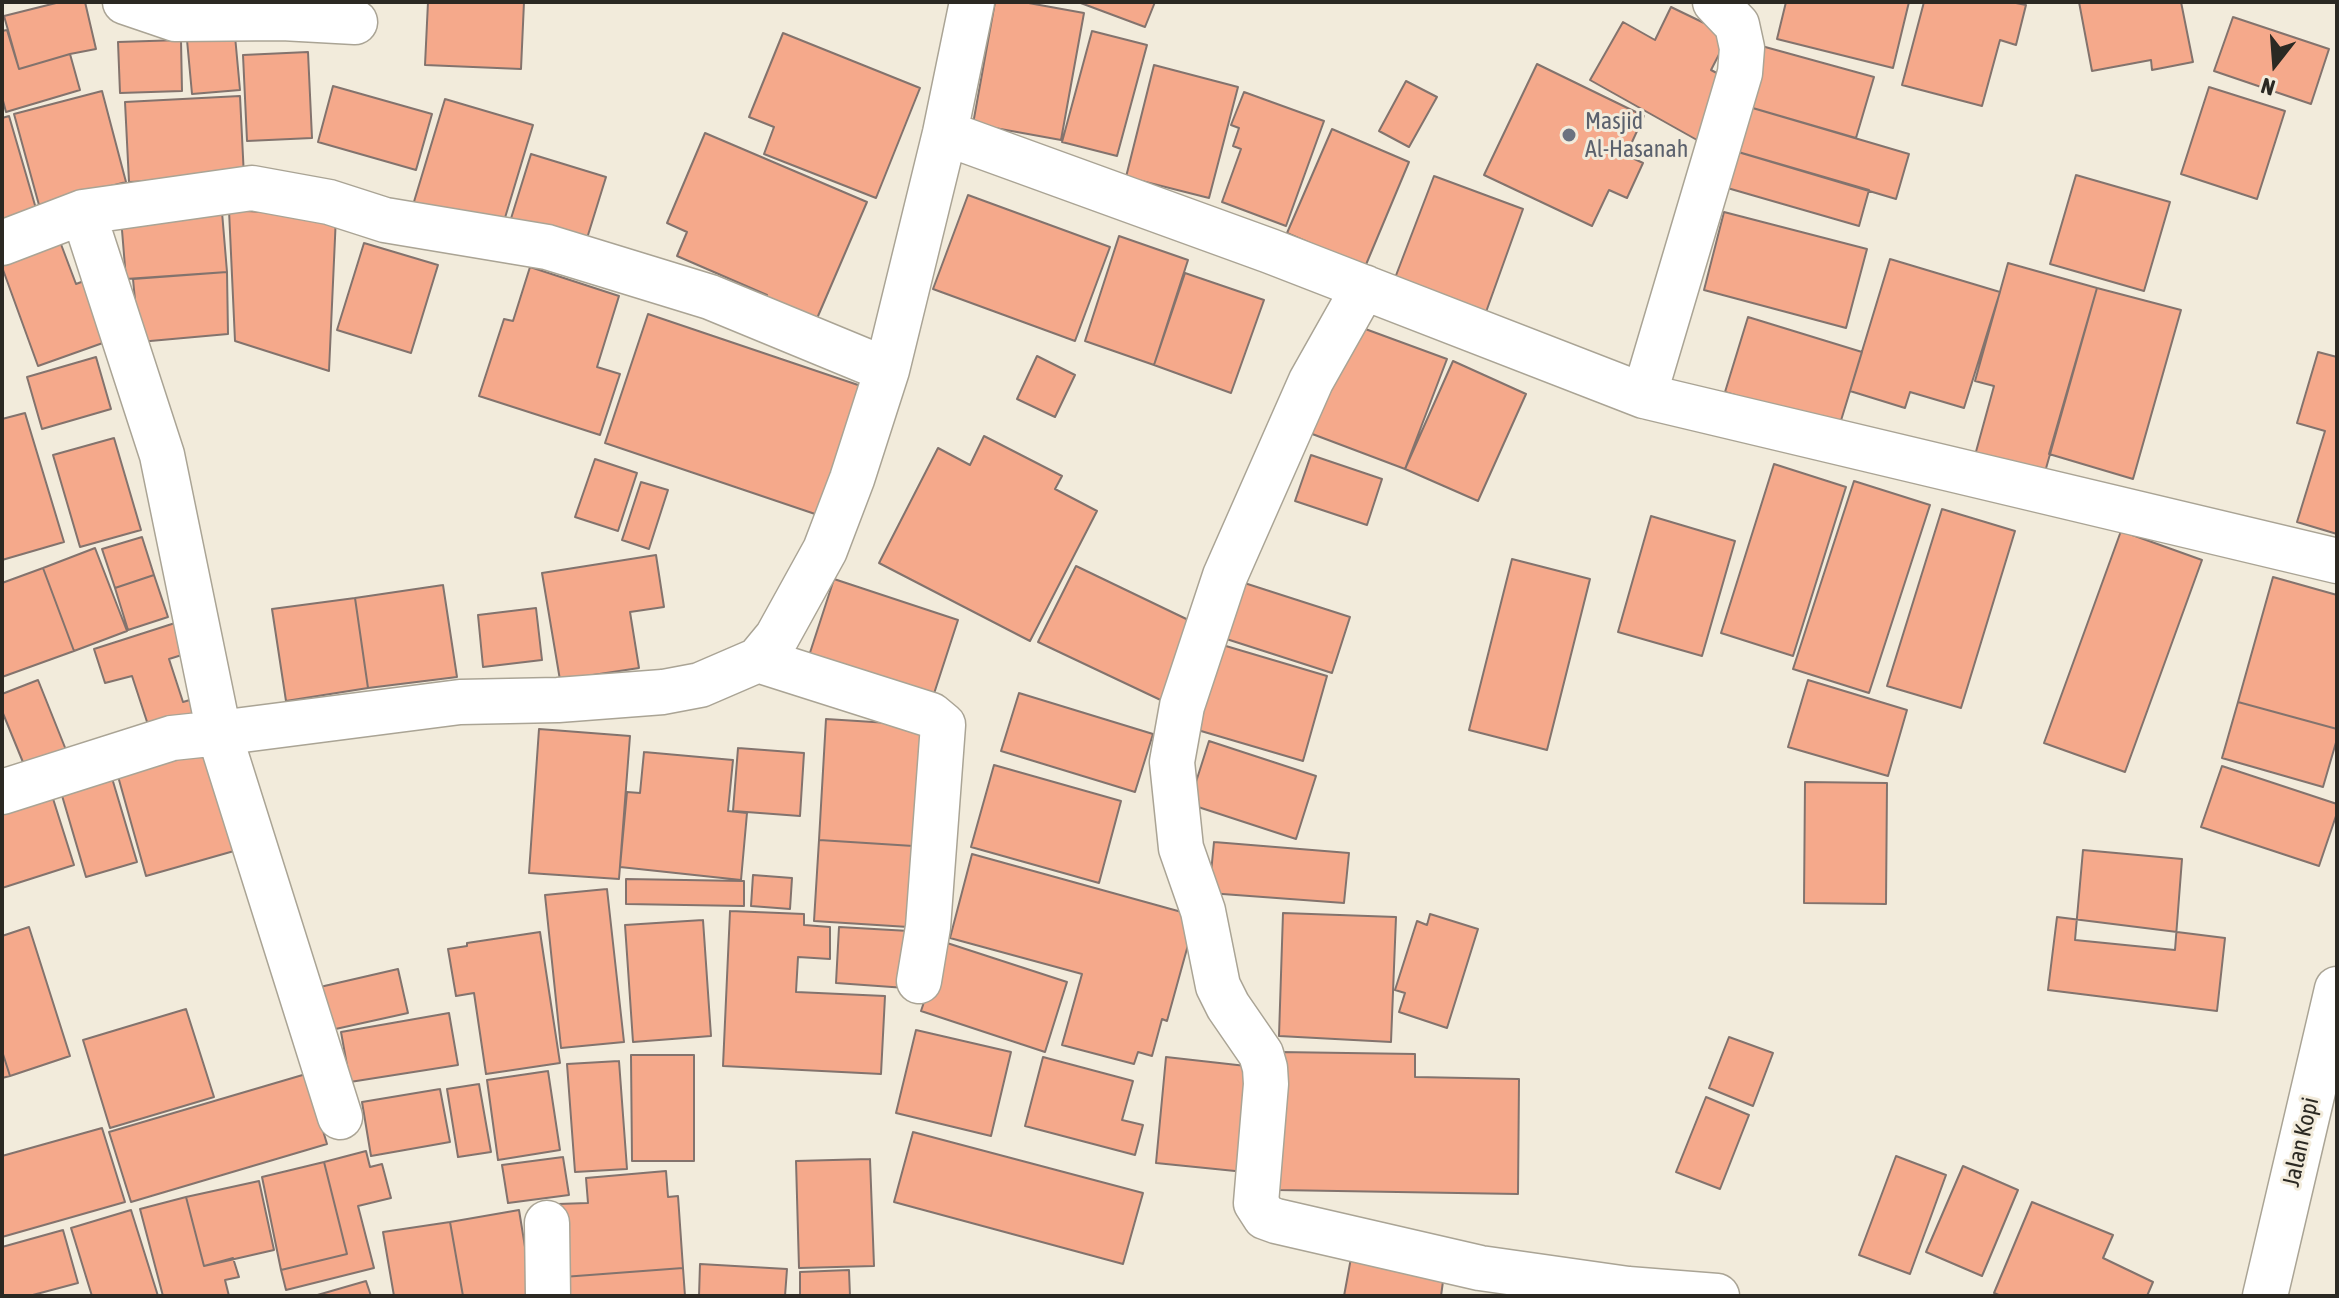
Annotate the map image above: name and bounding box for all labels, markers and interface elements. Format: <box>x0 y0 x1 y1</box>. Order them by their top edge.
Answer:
north arrow <box>2235 24 2315 104</box>
text: N <box>2258 73 2278 101</box>
place label: Masjid Al-Hasanah <box>1585 107 1688 163</box>
marker: Masjid Al-Hasanah <box>1560 126 1578 144</box>
street label: Jalan Kopi <box>2277 1095 2325 1189</box>

